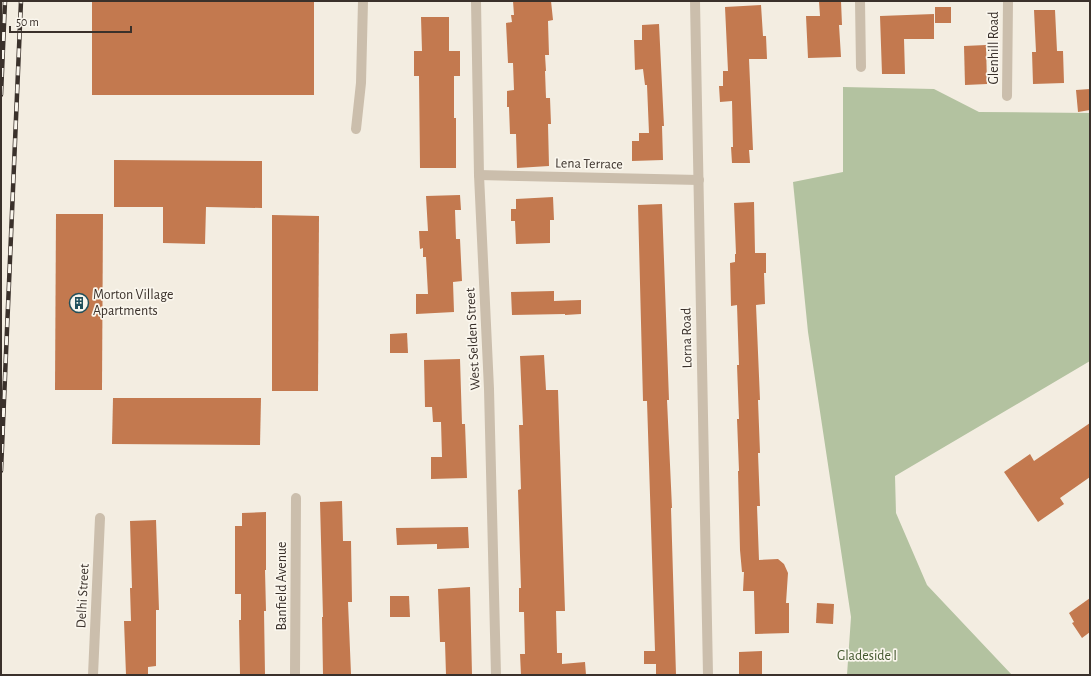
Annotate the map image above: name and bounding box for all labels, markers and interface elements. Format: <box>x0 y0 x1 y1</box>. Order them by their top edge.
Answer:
scale bar <box>10 8 131 34</box>
street label: Glenhill Road <box>987 11 1001 85</box>
text: 50 m <box>16 16 39 28</box>
street label: Lena Terrace <box>555 156 623 172</box>
street label: West Selden Street <box>463 287 483 391</box>
place label: Morton Village Apartments <box>93 288 174 318</box>
building icon: Morton Village Apartments <box>68 292 90 314</box>
street label: Lorna Road <box>679 308 695 368</box>
street label: Banfield Avenue <box>275 542 289 630</box>
street label: Delhi Street <box>74 563 92 629</box>
park label: Gladeside I <box>837 649 897 663</box>

